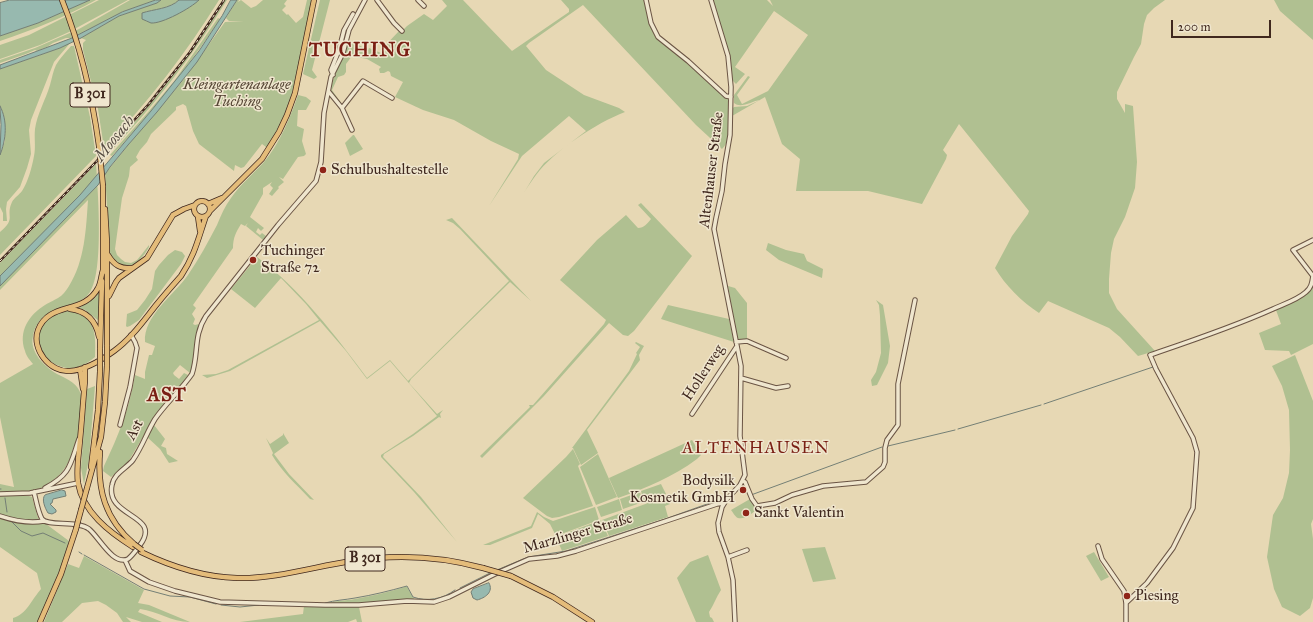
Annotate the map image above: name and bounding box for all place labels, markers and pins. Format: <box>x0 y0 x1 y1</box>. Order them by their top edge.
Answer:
place label: Schulbushaltestelle <box>331 161 449 179</box>
marker: Schulbushaltestelle <box>318 165 328 175</box>
place label: Tuchinger Straße 72 <box>261 242 325 277</box>
marker: Tuchinger Straße 72 <box>248 255 258 265</box>
place label: Bodysilk Kosmetik GmbH <box>630 472 735 507</box>
marker: Bodysilk Kosmetik GmbH <box>738 485 748 495</box>
place label: Sankt Valentin <box>754 504 844 522</box>
marker: Sankt Valentin <box>741 508 751 518</box>
place label: Piesing <box>1135 587 1179 605</box>
marker: Piesing <box>1122 591 1132 601</box>

